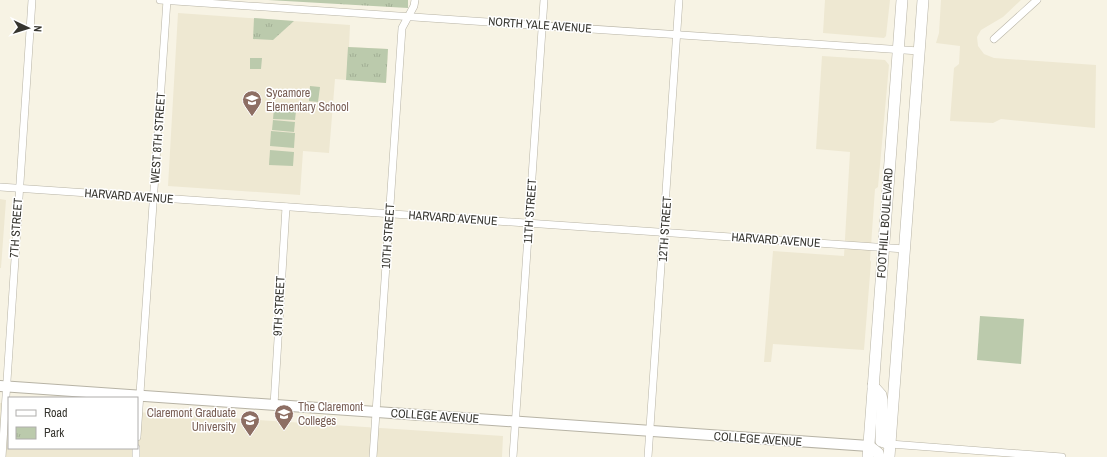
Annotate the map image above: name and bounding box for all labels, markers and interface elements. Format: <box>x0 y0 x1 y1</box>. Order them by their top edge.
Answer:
north arrow <box>8 8 48 48</box>
street label: NORTH YALE AVENUE <box>488 13 592 37</box>
text: N <box>31 25 45 32</box>
place label: Sycamore Elementary School <box>266 85 349 115</box>
school or university icon: Sycamore Elementary School <box>241 89 263 117</box>
street label: WEST 8TH STREET <box>147 92 169 184</box>
street label: FOOTHILL BOULEVARD <box>873 167 897 279</box>
street label: 11TH STREET <box>520 178 540 244</box>
street label: HARVARD AVENUE <box>84 185 174 207</box>
street label: 12TH STREET <box>655 196 675 262</box>
street label: 7TH STREET <box>6 197 26 259</box>
street label: 10TH STREET <box>378 203 398 269</box>
street label: HARVARD AVENUE <box>408 207 498 229</box>
street label: HARVARD AVENUE <box>731 229 821 251</box>
street label: 9TH STREET <box>269 276 289 336</box>
legend <box>8 397 138 449</box>
place label: The Claremont Colleges <box>298 399 363 429</box>
school or university icon: The Claremont Colleges <box>273 403 295 431</box>
text: Road <box>44 405 68 421</box>
place label: Claremont Graduate University <box>147 405 236 435</box>
street label: COLLEGE AVENUE <box>390 405 480 427</box>
school or university icon: Claremont Graduate University <box>239 409 261 437</box>
text: Park <box>44 425 64 441</box>
street label: COLLEGE AVENUE <box>713 428 803 450</box>

